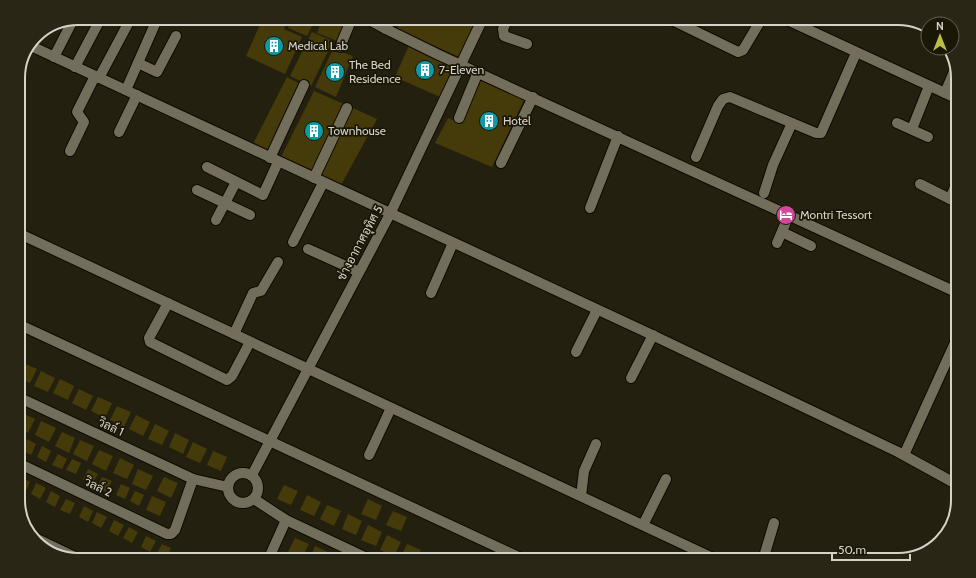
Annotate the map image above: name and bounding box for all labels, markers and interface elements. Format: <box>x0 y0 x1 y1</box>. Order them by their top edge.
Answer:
north arrow <box>920 16 960 56</box>
text: N <box>936 19 944 33</box>
building icon: Medical Lab <box>263 35 285 57</box>
place label: Medical Lab <box>288 38 348 53</box>
place label: The Bed Residence <box>349 57 401 86</box>
building icon: 7-Eleven <box>414 59 436 81</box>
building icon: The Bed Residence <box>324 61 346 83</box>
place label: 7-Eleven <box>439 62 484 77</box>
building icon: Hotel <box>478 110 500 132</box>
place label: Hotel <box>503 113 531 128</box>
building icon: Townhouse <box>303 120 325 142</box>
place label: Townhouse <box>328 123 386 138</box>
street label: ช่างอากาศอุทิศ 5 <box>334 203 387 284</box>
hotel icon: Montri Tessort <box>775 204 797 226</box>
place label: Montri Tessort <box>800 207 872 222</box>
street label: วิลล์ 1 <box>95 414 126 439</box>
street label: วิลล์ 2 <box>81 473 115 500</box>
scale bar <box>832 536 910 562</box>
text: 50 m <box>838 542 866 557</box>

